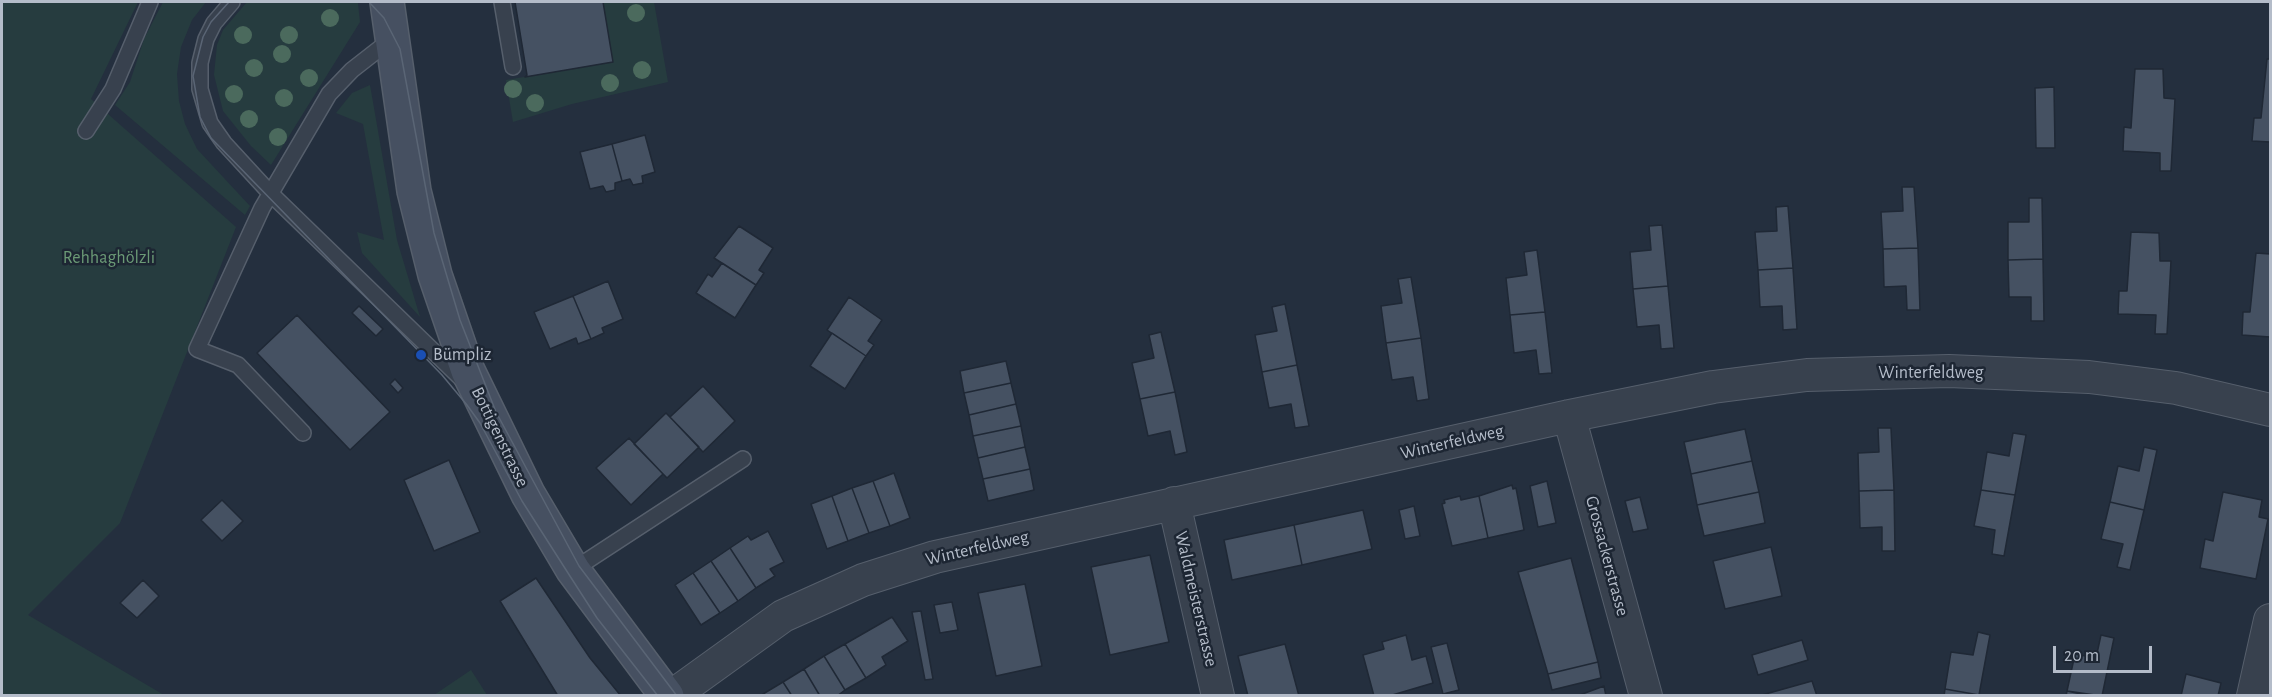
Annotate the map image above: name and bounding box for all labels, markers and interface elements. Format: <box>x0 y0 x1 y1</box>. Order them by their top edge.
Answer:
park label: Rehhaghölzli <box>63 247 155 269</box>
place label: Bümpliz <box>433 344 491 366</box>
marker: Bümpliz <box>414 348 428 362</box>
street label: Winterfeldweg <box>1878 362 1984 384</box>
street label: Bottigenstrasse <box>467 384 533 490</box>
street label: Winterfeldweg <box>1398 420 1506 464</box>
street label: Grossackerstrasse <box>1581 493 1633 619</box>
street label: Winterfeldweg <box>923 526 1031 570</box>
street label: Waldmeisterstrasse <box>1170 529 1222 669</box>
scale bar <box>2056 634 2155 672</box>
text: 20 m <box>2064 647 2099 665</box>

